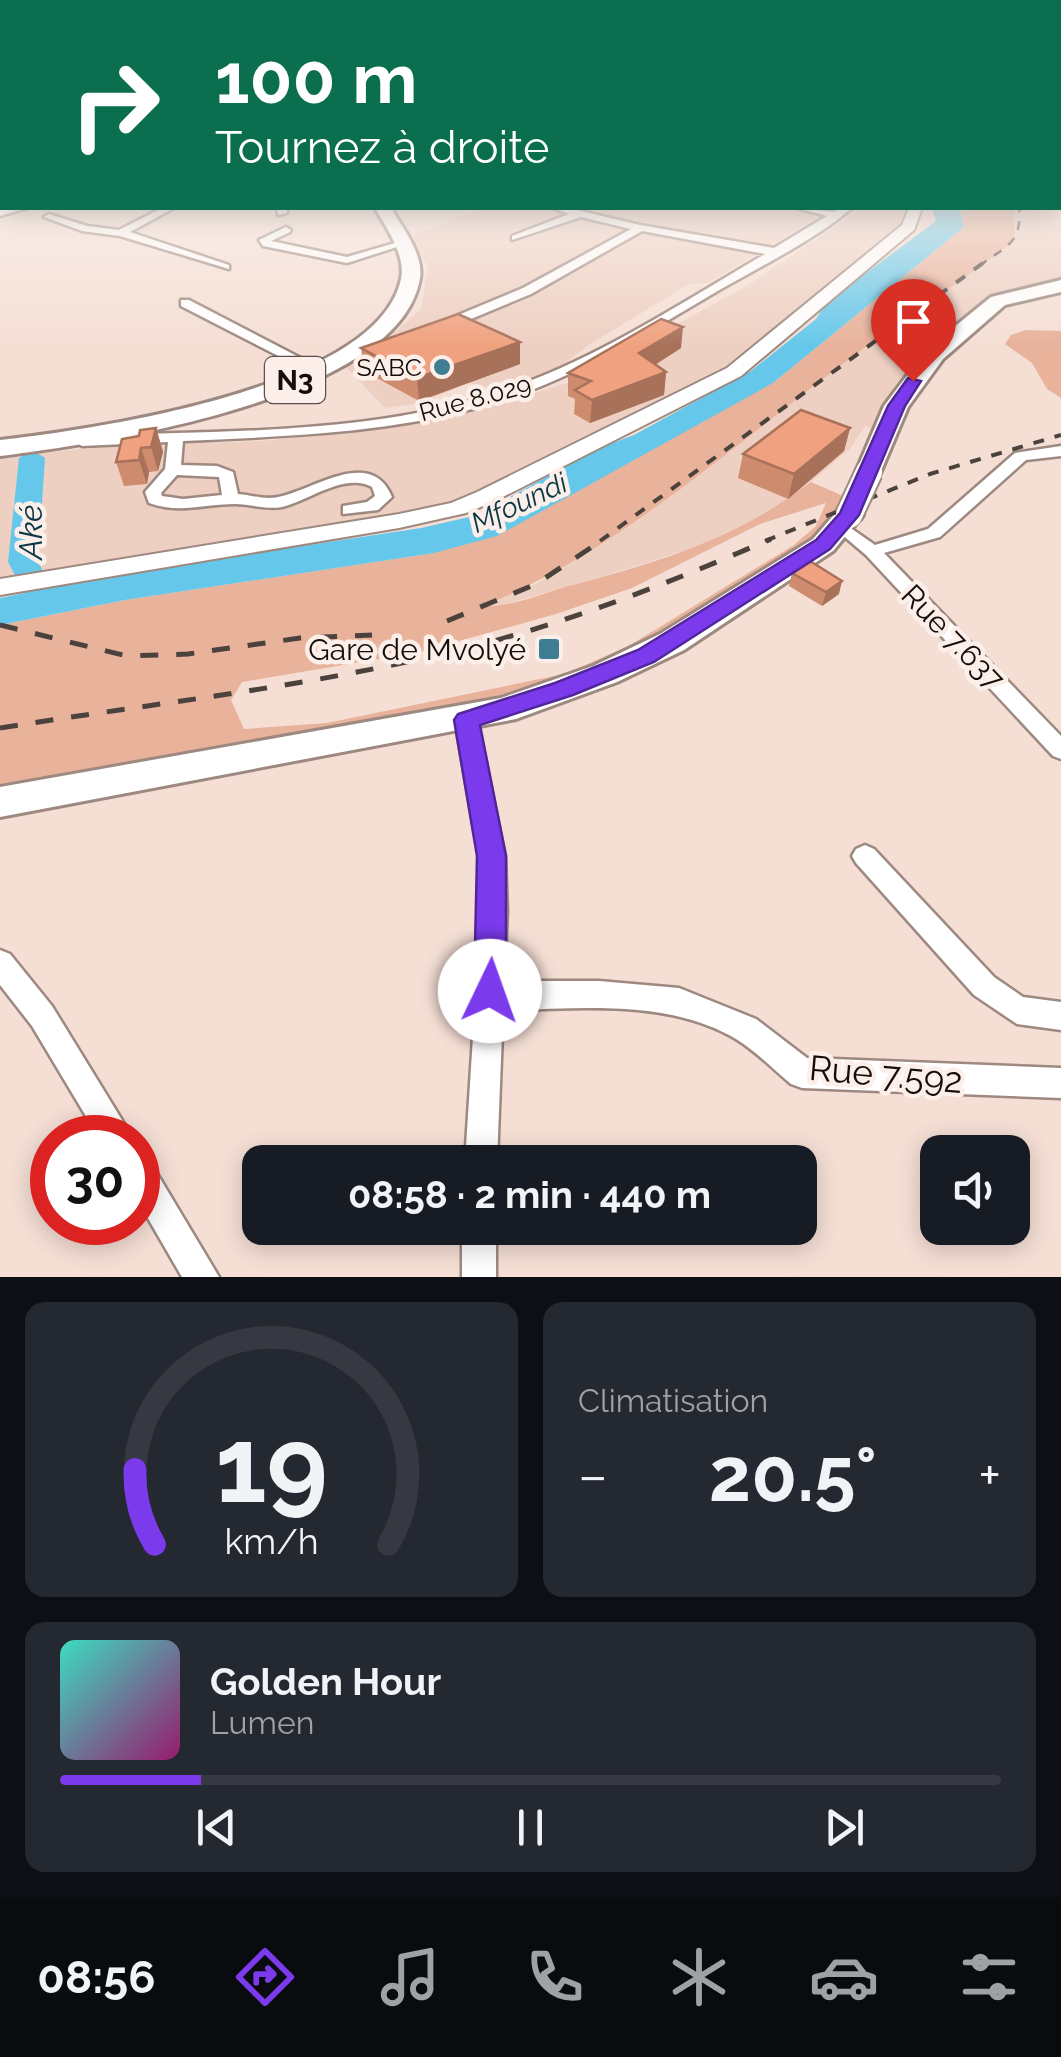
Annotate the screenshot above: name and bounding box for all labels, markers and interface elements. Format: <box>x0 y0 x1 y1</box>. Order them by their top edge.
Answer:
text: 100 m <box>215 37 418 119</box>
icon: right <box>50 40 180 170</box>
text: Tournez à droite <box>215 121 549 174</box>
pin <box>871 279 956 382</box>
icon: arrive <box>886 294 941 349</box>
place label: SABC <box>356 352 422 382</box>
marker: SABC <box>431 356 453 378</box>
road number: N3 <box>265 357 325 403</box>
street label: Rue 8.029 <box>416 369 534 427</box>
water label: Mfoundi <box>466 466 573 540</box>
water label: Aké <box>12 505 49 561</box>
street label: Rue 7.637 <box>894 577 1012 697</box>
place label: Gare de Mvolyé <box>308 632 526 667</box>
marker: Gare de Mvolyé <box>536 636 562 662</box>
position arrow <box>438 939 542 1043</box>
street label: Rue 7.592 <box>808 1047 964 1101</box>
speed limit sign: 30 <box>30 1115 160 1245</box>
map controls <box>920 1135 1030 1245</box>
button: sound <box>920 1135 1030 1245</box>
text: 08:58 · 2 min · 440 m <box>348 1172 711 1217</box>
text: Climatisation <box>578 1382 768 1419</box>
text: 19 <box>215 1404 328 1526</box>
text: 20.5° <box>709 1430 877 1519</box>
text: − <box>578 1443 608 1508</box>
text: + <box>978 1443 1001 1508</box>
text: km/h <box>224 1520 319 1562</box>
text: Golden Hour <box>210 1659 441 1704</box>
text: Lumen <box>210 1704 314 1741</box>
icon: previous <box>189 1800 244 1855</box>
icon: pause <box>503 1800 558 1855</box>
icon: next <box>817 1800 872 1855</box>
icon: directions <box>230 1942 300 2012</box>
icon: music <box>375 1942 445 2012</box>
icon: phone <box>520 1942 590 2012</box>
icon: climate <box>664 1942 734 2012</box>
icon: car <box>809 1942 879 2012</box>
icon: filters <box>954 1942 1024 2012</box>
text: 08:56 <box>37 1951 156 2004</box>

